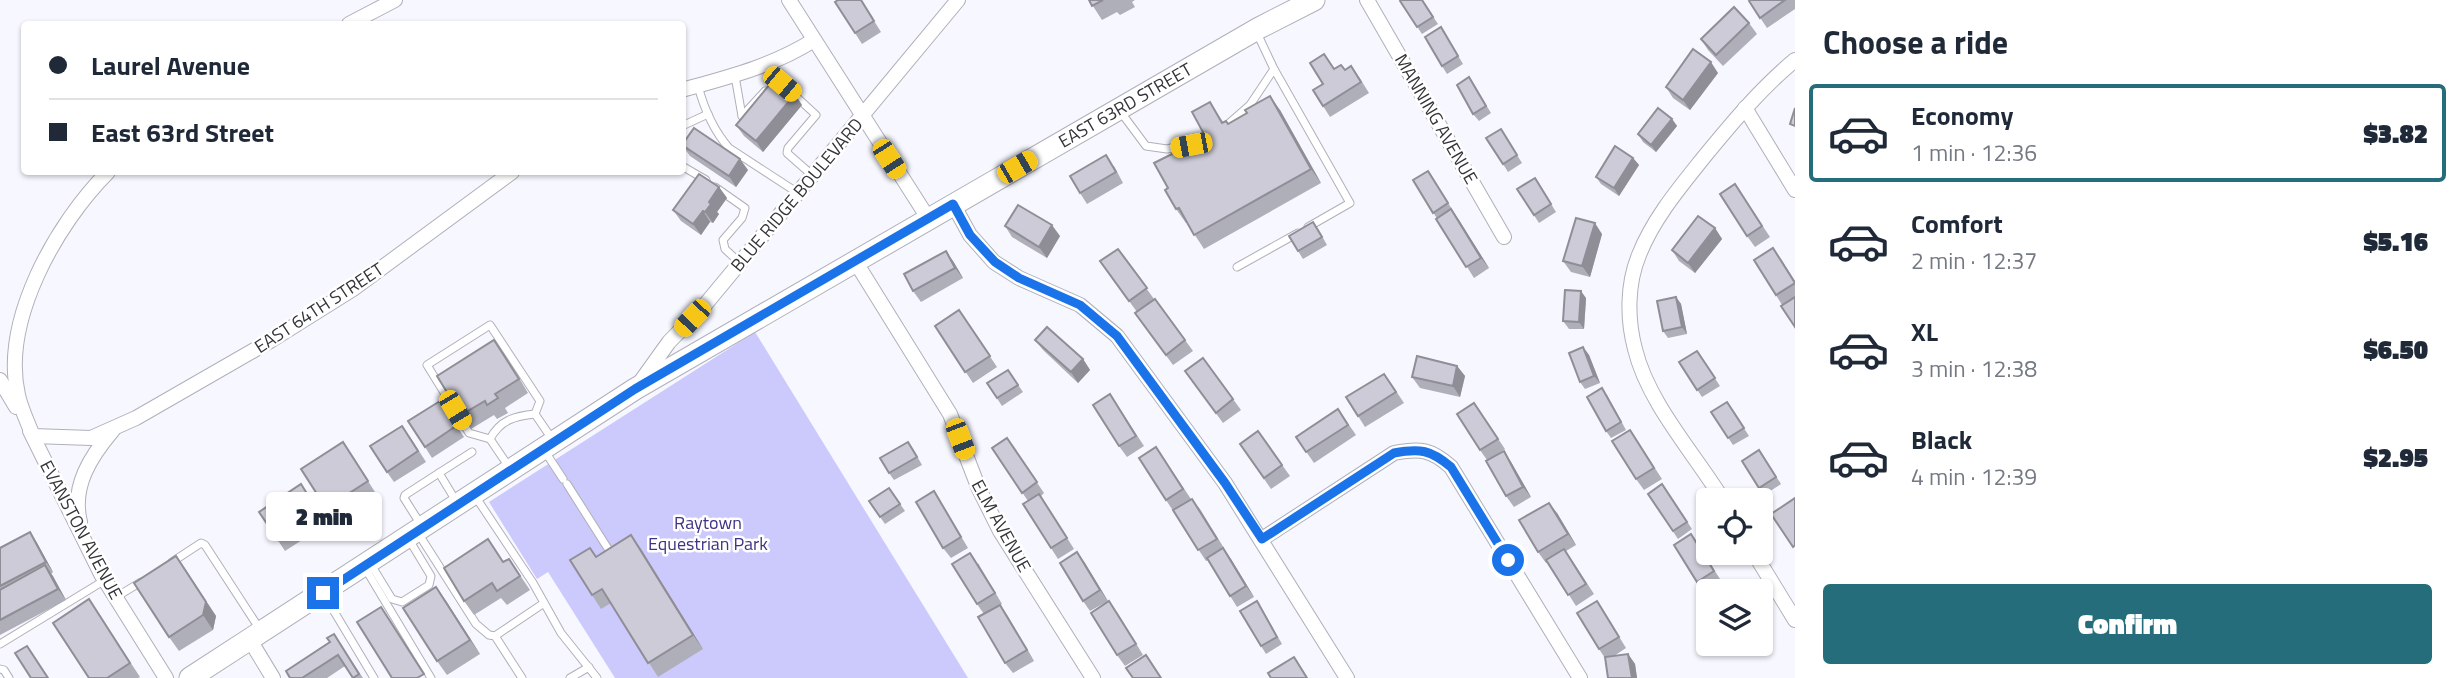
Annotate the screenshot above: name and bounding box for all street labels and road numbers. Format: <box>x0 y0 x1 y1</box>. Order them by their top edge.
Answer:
street label: MANNING AVENUE <box>1388 49 1485 189</box>
street label: EAST 63RD STREET <box>1053 55 1197 154</box>
street label: BLUE RIDGE BOULEVARD <box>724 112 869 278</box>
street label: EAST 64TH STREET <box>249 255 389 360</box>
street label: EVANSTON AVENUE <box>33 455 130 604</box>
street label: ELM AVENUE <box>965 475 1038 577</box>

